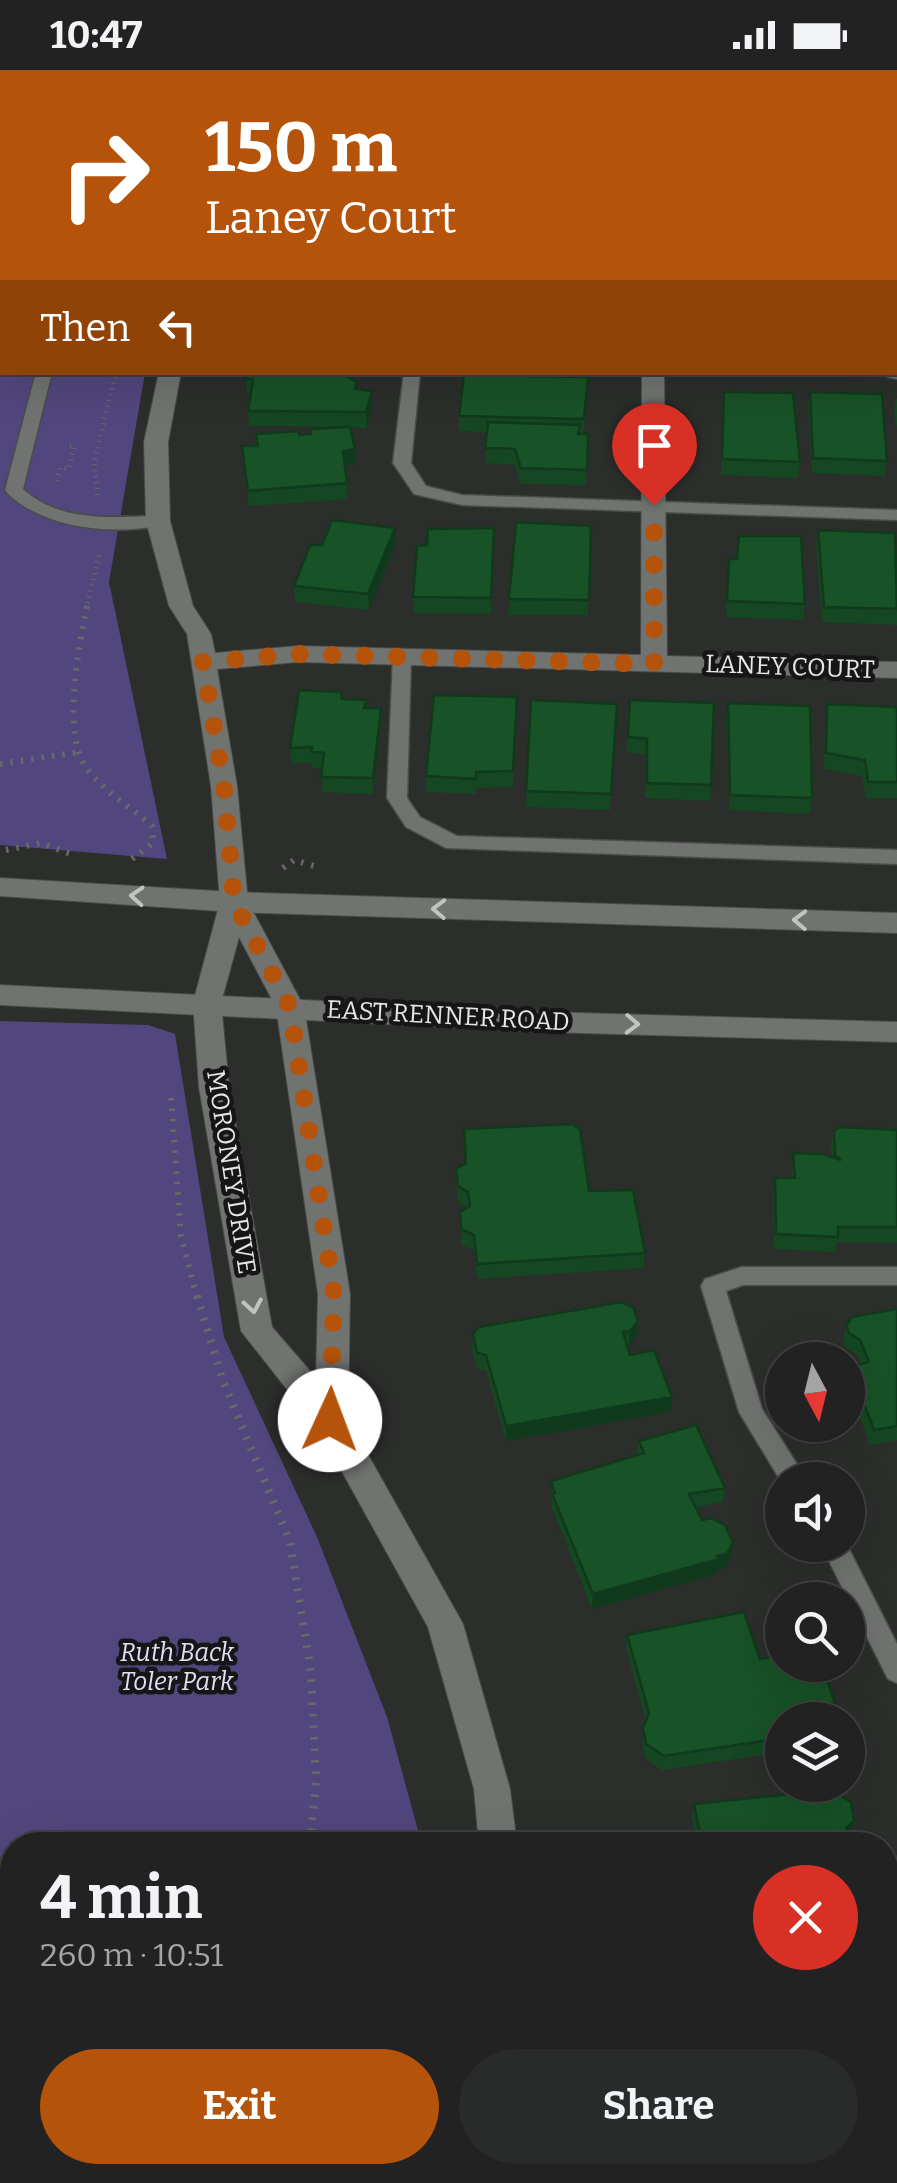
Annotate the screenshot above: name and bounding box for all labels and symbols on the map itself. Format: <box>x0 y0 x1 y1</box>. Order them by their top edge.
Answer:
pin <box>612 403 697 506</box>
street label: LANEY COURT <box>705 649 875 685</box>
one-way arrow <box>128 886 144 907</box>
one-way arrow <box>431 898 447 919</box>
one-way arrow <box>791 910 807 931</box>
street label: EAST RENNER ROAD <box>326 995 570 1037</box>
one-way arrow <box>625 1014 641 1035</box>
street label: MORONEY DRIVE <box>200 1068 262 1276</box>
one-way arrow <box>242 1298 263 1315</box>
north arrow <box>765 1342 865 1442</box>
position arrow <box>278 1368 382 1472</box>
park label: Ruth Back Toler Park <box>120 1638 234 1697</box>

